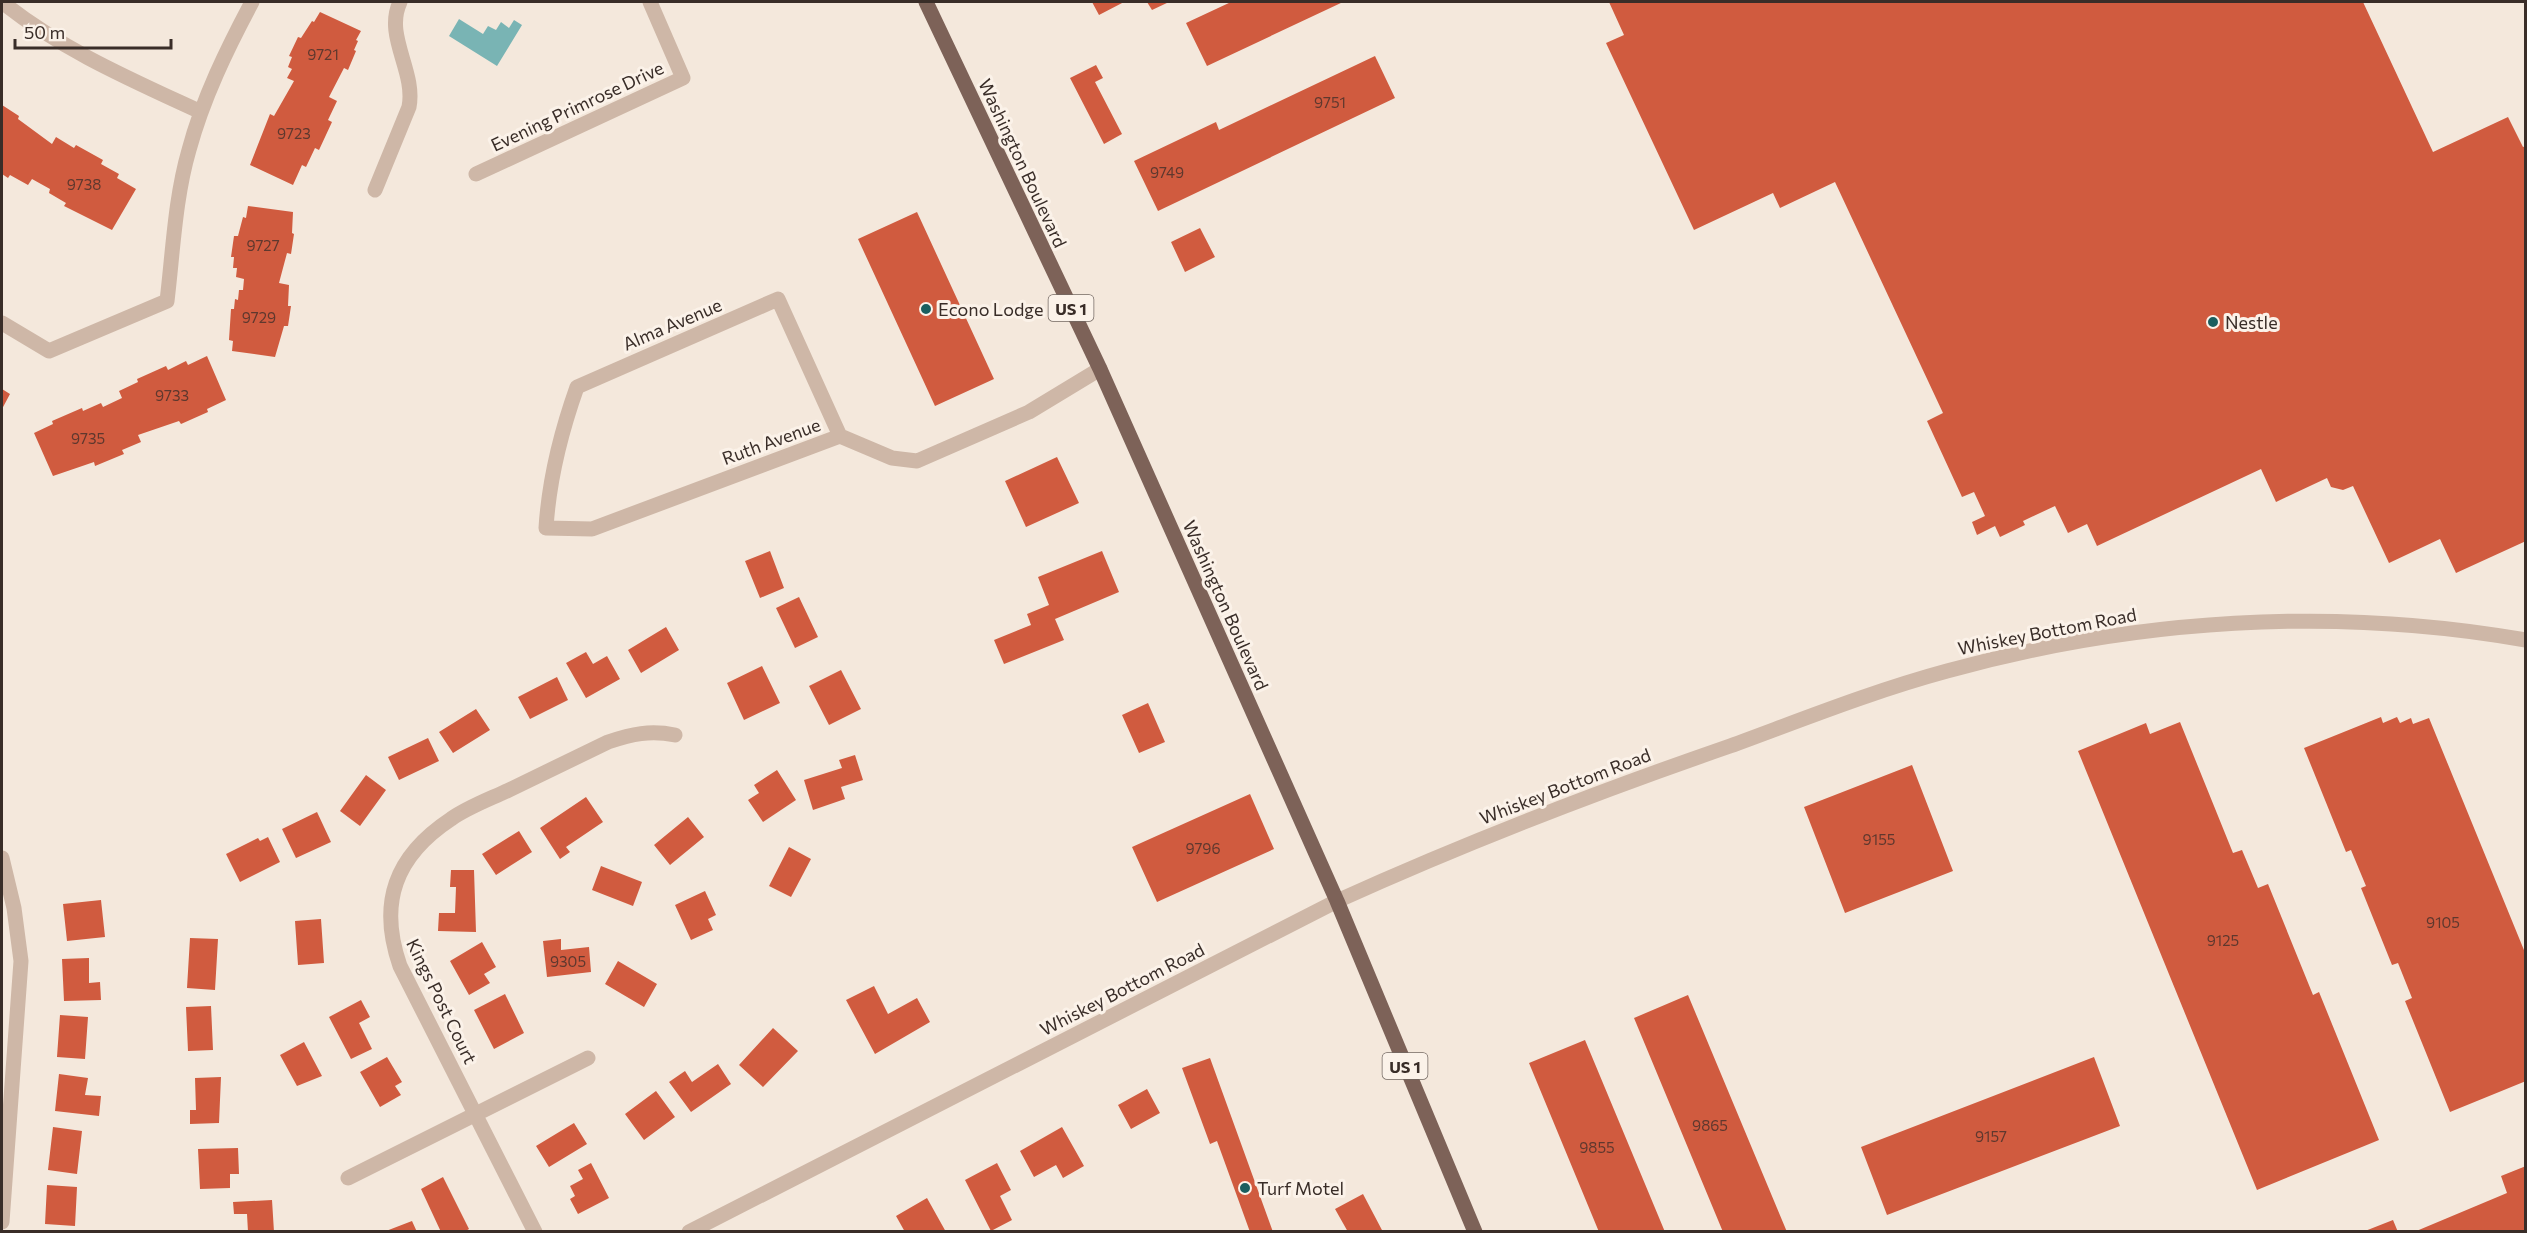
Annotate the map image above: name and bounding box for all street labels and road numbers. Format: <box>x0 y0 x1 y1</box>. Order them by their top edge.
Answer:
street label: Evening Primrose Drive <box>487 56 667 156</box>
street label: Washington Boulevard <box>974 75 1072 251</box>
street label: Alma Avenue <box>619 293 725 355</box>
road number: US 1 <box>1048 295 1094 321</box>
street label: Ruth Avenue <box>719 413 823 469</box>
street label: Washington Boulevard <box>1179 517 1273 693</box>
street label: Whiskey Bottom Road <box>1956 603 2138 659</box>
street label: Whiskey Bottom Road <box>1476 743 1654 829</box>
street label: Kings Post Court <box>402 935 482 1067</box>
street label: Whiskey Bottom Road <box>1036 938 1208 1040</box>
road number: US 1 <box>1382 1053 1428 1079</box>

